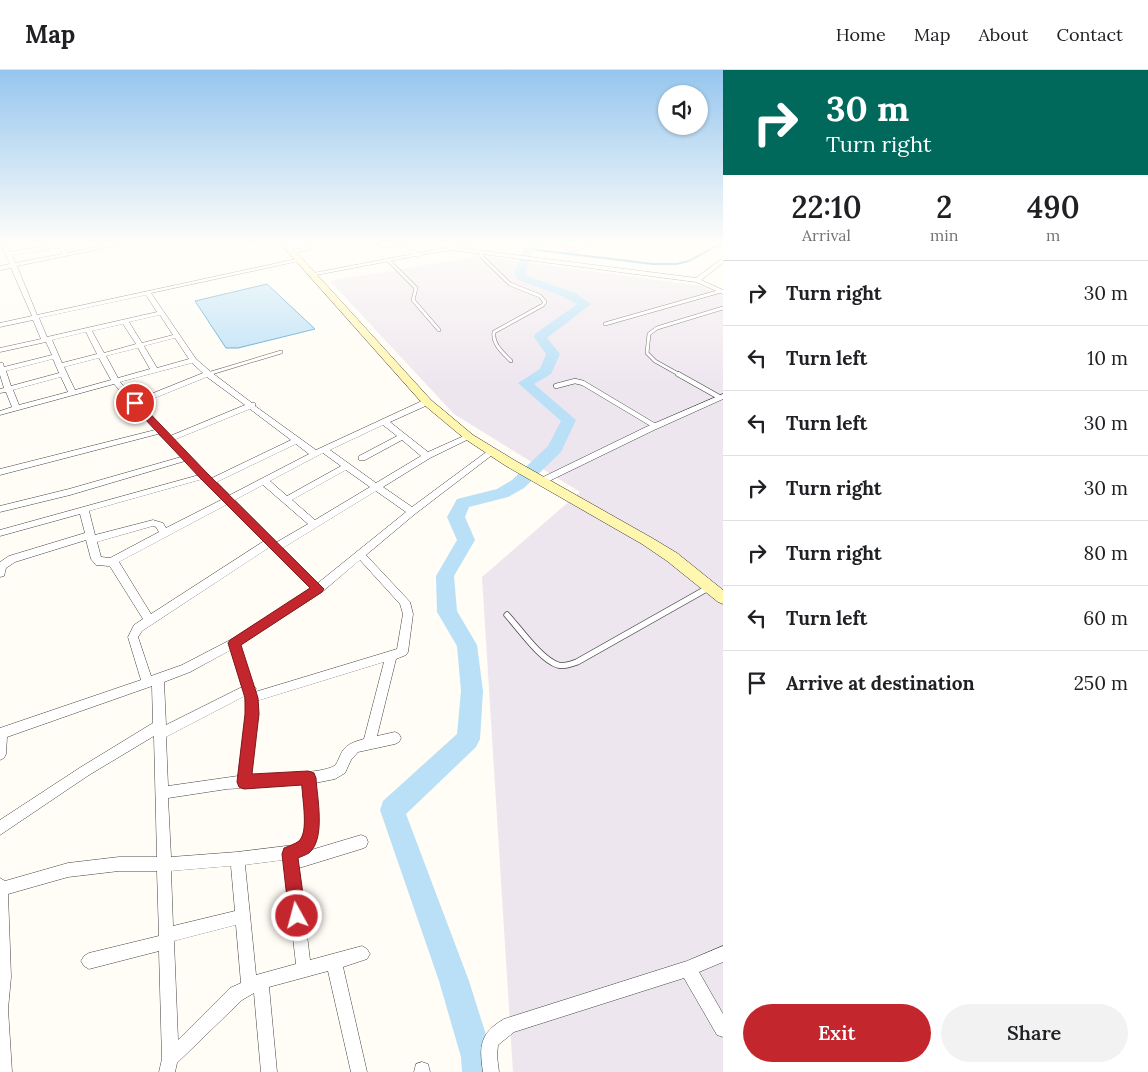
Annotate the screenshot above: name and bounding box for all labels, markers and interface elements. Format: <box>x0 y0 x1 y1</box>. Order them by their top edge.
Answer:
text: Map <box>25 19 75 50</box>
text: Home <box>836 23 886 46</box>
text: Map <box>914 23 950 46</box>
text: About <box>978 23 1028 46</box>
text: Contact <box>1056 23 1123 46</box>
map controls <box>658 85 708 135</box>
button: sound <box>658 85 708 135</box>
text: 30 m <box>826 86 909 131</box>
icon: right <box>743 90 808 155</box>
text: Turn right <box>826 130 931 158</box>
text: 22:10 <box>791 188 862 226</box>
text: 2 <box>936 188 952 226</box>
text: 490 <box>1027 188 1080 226</box>
text: Arrival <box>802 225 851 245</box>
text: min <box>930 225 959 245</box>
text: m <box>1046 225 1060 245</box>
icon: right <box>743 279 771 307</box>
text: Turn right <box>786 281 882 305</box>
text: 30 m <box>1084 281 1128 305</box>
icon: left <box>743 344 771 372</box>
text: Turn left <box>786 346 867 370</box>
text: 10 m <box>1087 346 1128 370</box>
pin <box>114 382 156 424</box>
icon: arrive <box>121 389 149 417</box>
icon: left <box>743 409 771 437</box>
text: Turn left <box>786 411 867 435</box>
text: 30 m <box>1084 411 1128 435</box>
icon: right <box>743 474 771 502</box>
text: Turn right <box>786 476 882 500</box>
text: 30 m <box>1084 476 1128 500</box>
icon: right <box>743 539 771 567</box>
text: Turn right <box>786 541 882 565</box>
text: 80 m <box>1084 541 1128 565</box>
icon: left <box>743 604 771 632</box>
text: Turn left <box>786 606 867 630</box>
text: 60 m <box>1083 606 1128 630</box>
icon: arrive <box>743 669 771 697</box>
text: Arrive at destination <box>786 671 975 695</box>
text: 250 m <box>1074 671 1128 695</box>
position arrow <box>270 889 322 941</box>
button: Exit <box>743 1004 931 1062</box>
button: Share <box>941 1004 1128 1062</box>

